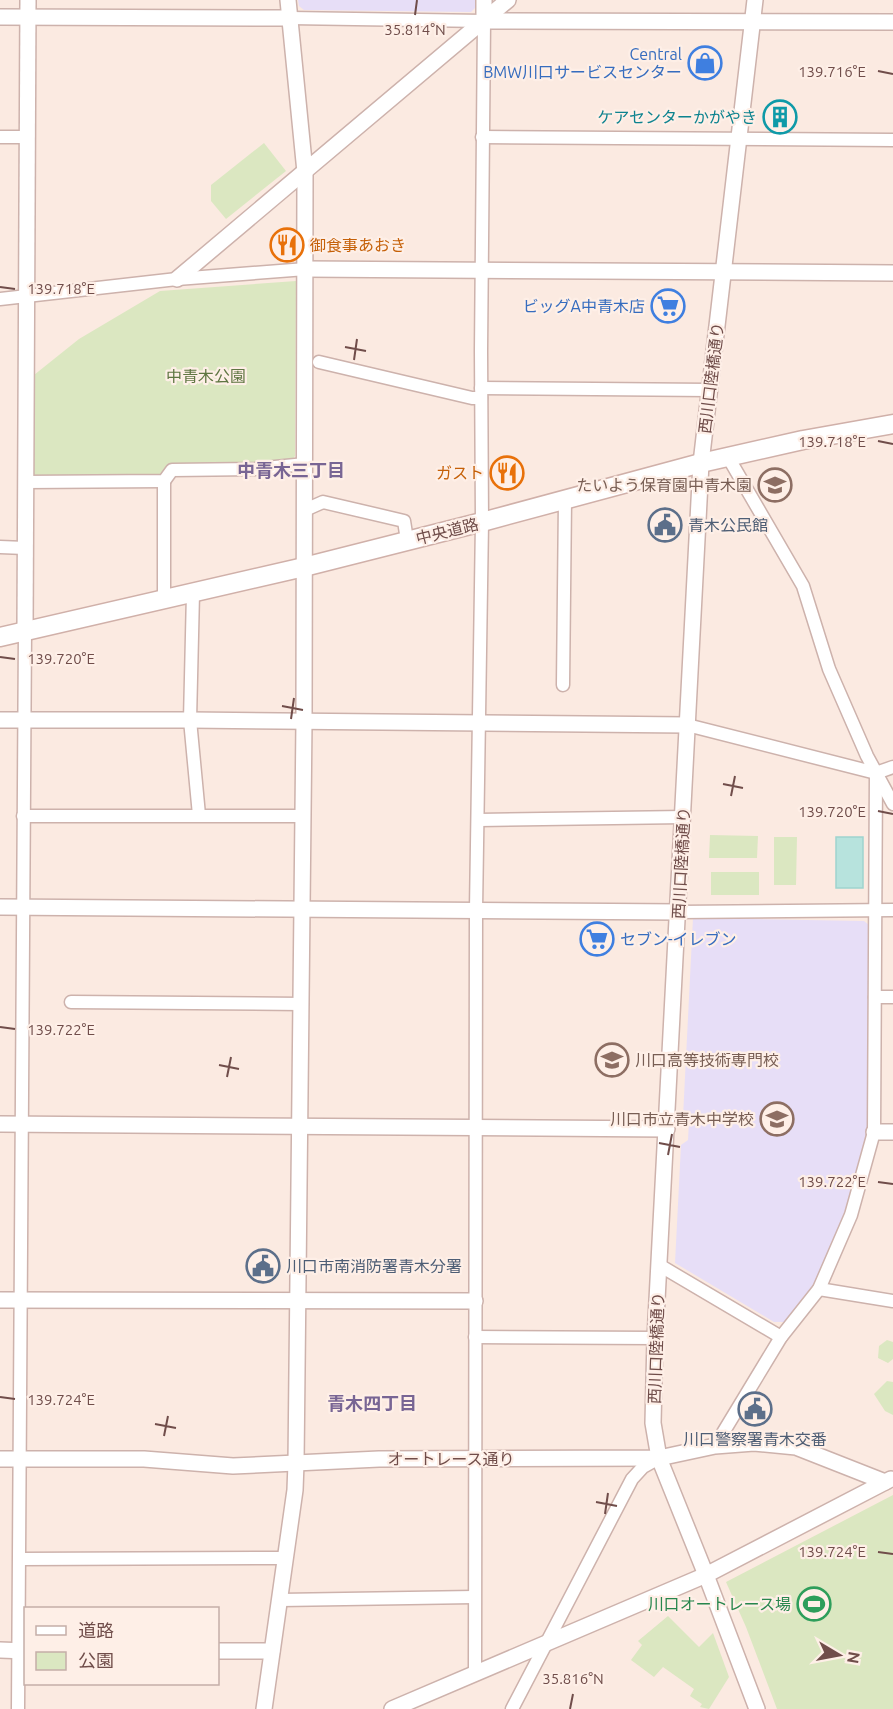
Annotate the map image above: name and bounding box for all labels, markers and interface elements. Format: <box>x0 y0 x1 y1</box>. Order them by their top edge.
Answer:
text: 35.814°N <box>384 21 446 38</box>
place label: Central BMW川口サービスセンター <box>483 45 682 81</box>
shop icon: Central BMW川口サービスセンター <box>687 45 723 81</box>
text: 139.716°E <box>798 63 866 80</box>
building icon: ケアセンターかがやき <box>762 99 798 135</box>
place label: ケアセンターかがやき <box>597 108 757 126</box>
restaurant icon: 御食事あおき <box>269 227 305 263</box>
place label: 御食事あおき <box>310 236 406 254</box>
text: 139.718°E <box>27 280 95 297</box>
supermarket icon: ビッグA中青木店 <box>650 288 686 324</box>
place label: ビッグA中青木店 <box>523 297 645 315</box>
street label: 西川口陸橋通り <box>695 321 727 435</box>
park label: 中青木公園 <box>166 367 246 385</box>
text: 139.718°E <box>798 433 866 450</box>
restaurant icon: ガスト <box>489 455 525 491</box>
district label: 中青木三丁目 <box>237 460 345 480</box>
place label: ガスト <box>436 464 484 482</box>
school or university icon: たいよう保育園中青木園 <box>757 467 793 503</box>
place label: たいよう保育園中青木園 <box>576 476 752 494</box>
public building icon: 青木公民館 <box>647 507 683 543</box>
street label: 中央道路 <box>414 515 480 547</box>
place label: 青木公民館 <box>688 516 768 534</box>
text: 139.720°E <box>27 650 95 667</box>
text: 139.720°E <box>798 803 866 820</box>
street label: 西川口陸橋通り <box>669 807 693 919</box>
supermarket icon: セブン-イレブン <box>579 921 615 957</box>
place label: セブン-イレブン <box>620 930 737 948</box>
text: 139.722°E <box>27 1021 95 1038</box>
school or university icon: 川口高等技術専門校 <box>594 1042 630 1078</box>
place label: 川口高等技術専門校 <box>635 1051 779 1069</box>
school or university icon: 川口市立青木中学校 <box>759 1101 795 1137</box>
place label: 川口市立青木中学校 <box>610 1110 754 1128</box>
text: 139.722°E <box>798 1173 866 1190</box>
public building icon: 川口市南消防署青木分署 <box>245 1248 281 1284</box>
place label: 川口市南消防署青木分署 <box>286 1257 462 1275</box>
street label: 西川口陸橋通り <box>645 1292 667 1404</box>
text: 139.724°E <box>27 1391 95 1408</box>
public building icon: 川口警察署青木交番 <box>737 1391 773 1427</box>
district label: 青木四丁目 <box>327 1393 417 1413</box>
place label: 川口警察署青木交番 <box>683 1430 827 1448</box>
street label: オートレース通り <box>387 1450 515 1468</box>
text: 139.724°E <box>798 1543 866 1560</box>
sports icon: 川口オートレース場 <box>796 1586 832 1622</box>
place label: 川口オートレース場 <box>648 1595 791 1613</box>
legend <box>24 1607 219 1685</box>
text: 道路 <box>78 1620 114 1640</box>
north arrow <box>809 1625 869 1685</box>
text: 公園 <box>78 1650 114 1670</box>
text: N <box>844 1650 864 1665</box>
text: 35.816°N <box>542 1670 604 1687</box>

